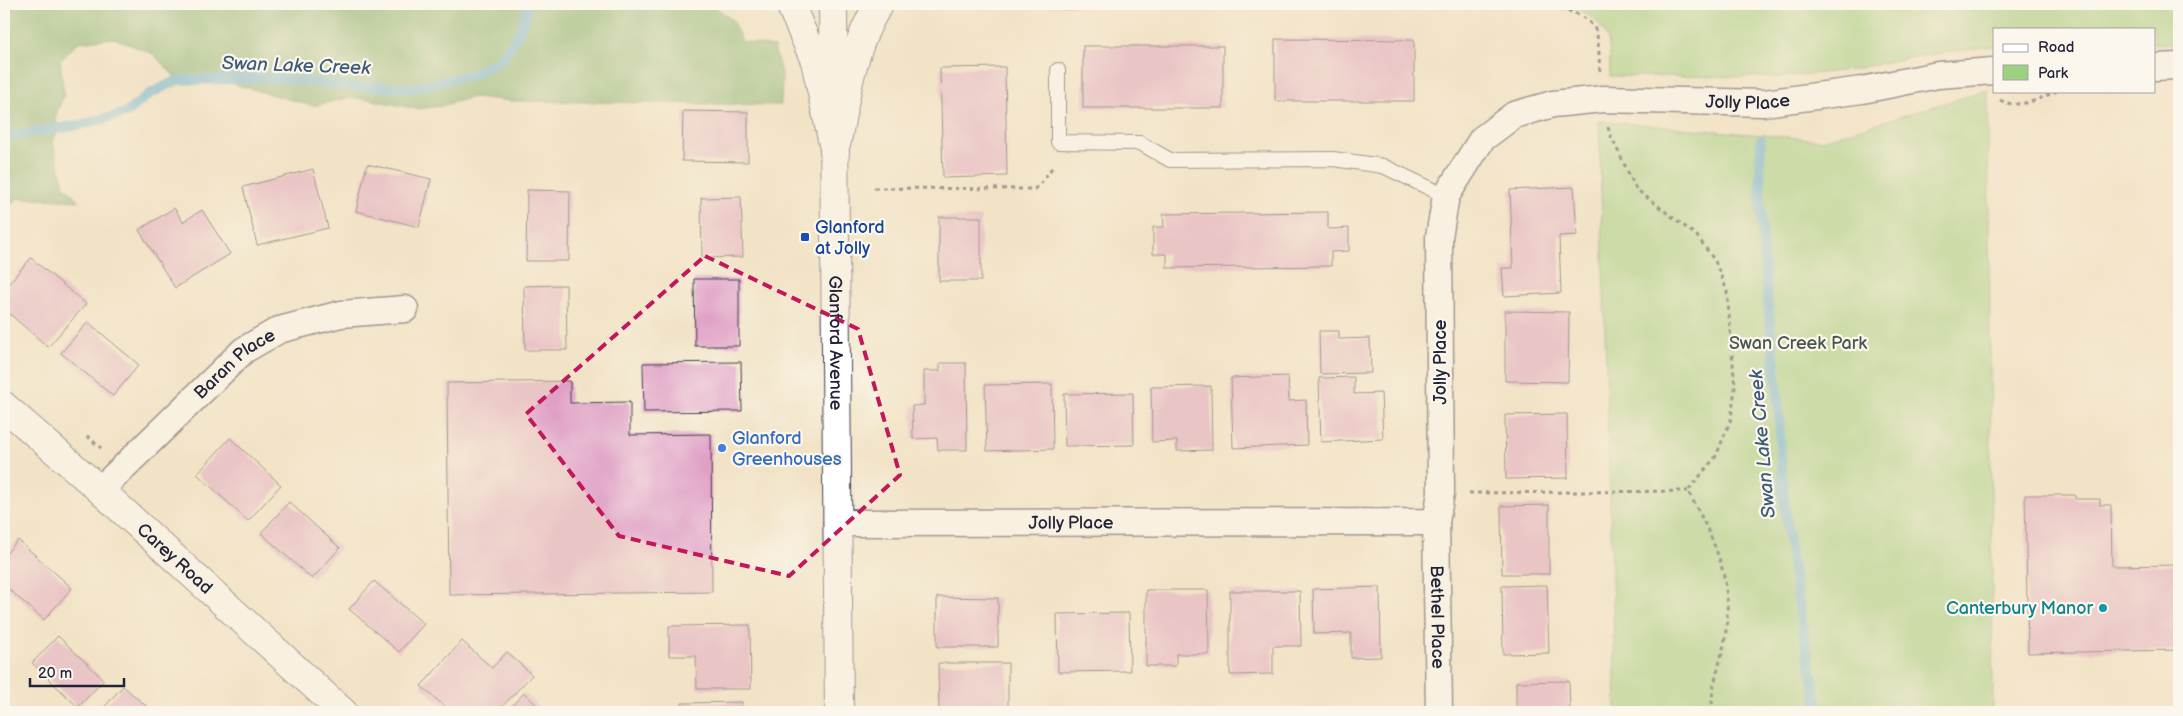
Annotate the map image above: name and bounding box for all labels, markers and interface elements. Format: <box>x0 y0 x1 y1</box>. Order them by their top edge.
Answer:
legend <box>1993 28 2156 92</box>
text: Road <box>2038 38 2074 57</box>
water label: Swan Lake Creek <box>221 52 371 80</box>
text: Park <box>2038 64 2069 83</box>
street label: Jolly Place <box>1705 89 1792 114</box>
place label: Glanford at Jolly <box>815 217 884 259</box>
marker: Glanford at Jolly <box>799 231 811 243</box>
street label: Glanford Avenue <box>825 275 847 411</box>
street label: Jolly Place <box>1430 319 1451 404</box>
street label: Baran Place <box>190 324 279 403</box>
park label: Swan Creek Park <box>1729 333 1867 354</box>
water label: Swan Lake Creek <box>1745 368 1781 519</box>
place label: Glanford Greenhouses <box>732 428 842 470</box>
marker: Glanford Greenhouses <box>716 442 728 454</box>
street label: Jolly Place <box>1029 512 1114 533</box>
street label: Carey Road <box>133 519 217 598</box>
street label: Bethel Place <box>1426 565 1449 669</box>
place label: Canterbury Manor <box>1946 598 2093 619</box>
marker: Canterbury Manor <box>2097 602 2109 614</box>
scale bar <box>30 656 124 688</box>
text: 20 m <box>38 664 72 683</box>

